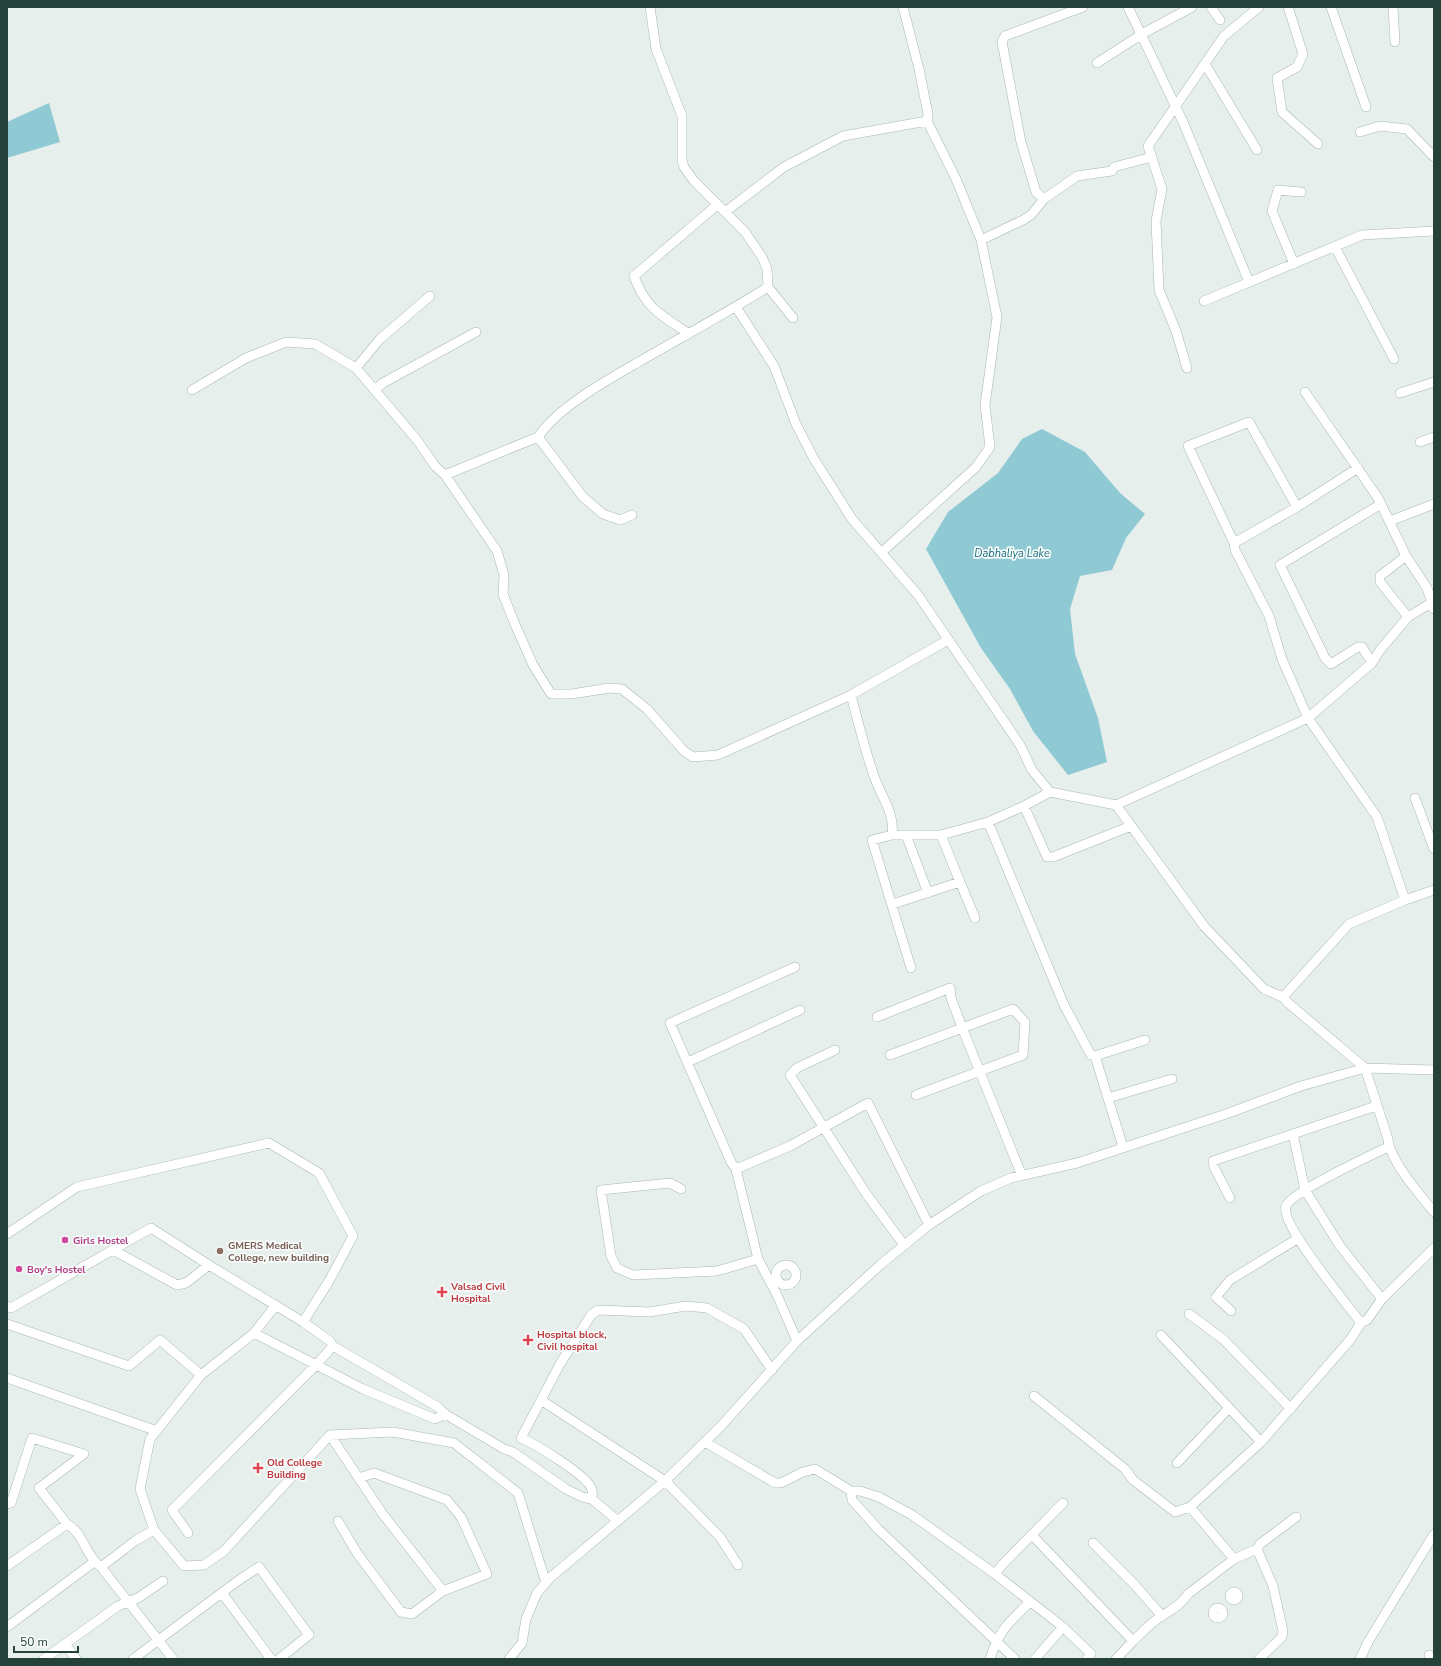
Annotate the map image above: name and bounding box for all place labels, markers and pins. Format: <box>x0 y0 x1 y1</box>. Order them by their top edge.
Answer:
place label: Girls Hostel <box>73 1234 129 1248</box>
marker: Girls Hostel <box>60 1235 70 1245</box>
place label: GMERS Medical College, new building <box>228 1239 329 1265</box>
marker: GMERS Medical College, new building <box>215 1246 225 1256</box>
place label: Boy's Hostel <box>27 1263 86 1277</box>
marker: Boy's Hostel <box>14 1264 24 1274</box>
place label: Valsad Civil Hospital <box>450 1280 506 1306</box>
marker: Valsad Civil Hospital <box>436 1286 448 1298</box>
place label: Hospital block, Civil hospital <box>537 1328 607 1354</box>
marker: Hospital block, Civil hospital <box>522 1334 534 1346</box>
place label: Old College Building <box>267 1456 323 1482</box>
marker: Old College Building <box>252 1462 264 1474</box>

